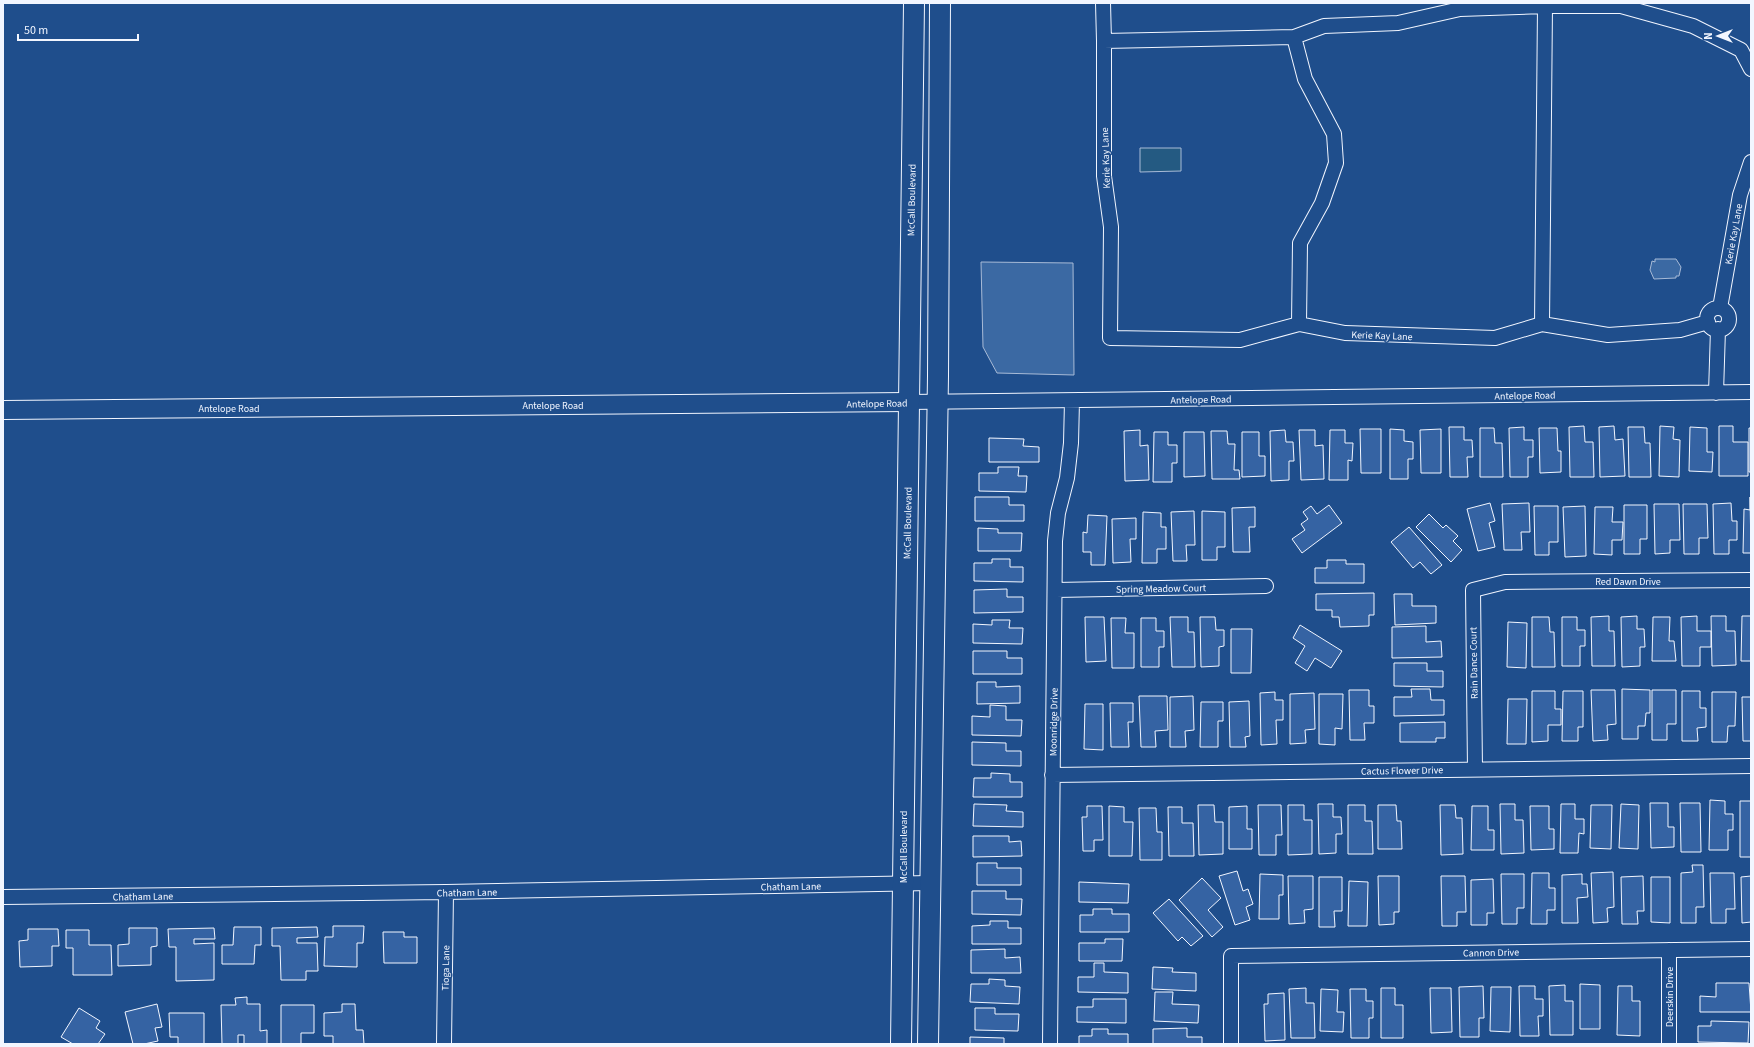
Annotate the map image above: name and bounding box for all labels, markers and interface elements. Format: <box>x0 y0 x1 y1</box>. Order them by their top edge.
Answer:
scale bar <box>18 16 138 42</box>
north arrow <box>1698 16 1738 56</box>
text: 50 m <box>24 22 48 39</box>
text: N <box>1701 32 1716 40</box>
street label: Kerie Kay Lane <box>1098 127 1114 189</box>
street label: McCall Boulevard <box>904 164 920 236</box>
street label: Kerie Kay Lane <box>1722 203 1746 266</box>
street label: Kerie Kay Lane <box>1351 328 1413 344</box>
street label: Antelope Road <box>1494 388 1556 404</box>
street label: Antelope Road <box>1170 392 1232 408</box>
street label: Antelope Road <box>846 396 908 412</box>
street label: Antelope Road <box>522 399 584 413</box>
street label: Antelope Road <box>198 402 260 416</box>
street label: McCall Boulevard <box>900 487 916 559</box>
street label: Red Dawn Drive <box>1595 575 1661 589</box>
street label: Spring Meadow Court <box>1116 581 1207 597</box>
street label: Rain Dance Court <box>1466 626 1482 699</box>
street label: Moonridge Drive <box>1046 688 1062 756</box>
street label: Cactus Flower Drive <box>1361 763 1443 779</box>
street label: McCall Boulevard <box>897 811 911 883</box>
street label: Chatham Lane <box>761 879 821 895</box>
street label: Chatham Lane <box>437 885 497 901</box>
street label: Chatham Lane <box>113 889 173 905</box>
street label: Tioga Lane <box>439 945 453 991</box>
street label: Cannon Drive <box>1463 946 1519 960</box>
street label: Deerskin Drive <box>1663 967 1677 1027</box>

